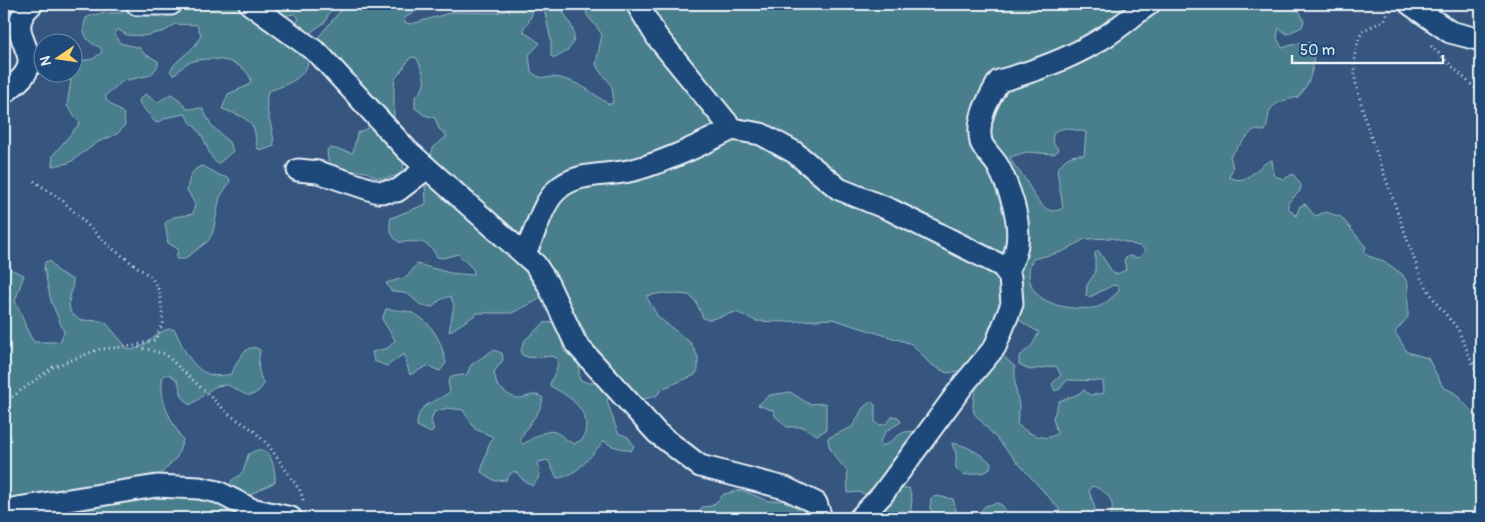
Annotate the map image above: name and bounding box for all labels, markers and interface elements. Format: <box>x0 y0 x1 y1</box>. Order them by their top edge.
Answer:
north arrow <box>32 32 82 82</box>
scale bar <box>1292 32 1444 64</box>
text: 50 m <box>1300 41 1335 60</box>
text: N <box>36 54 55 67</box>

